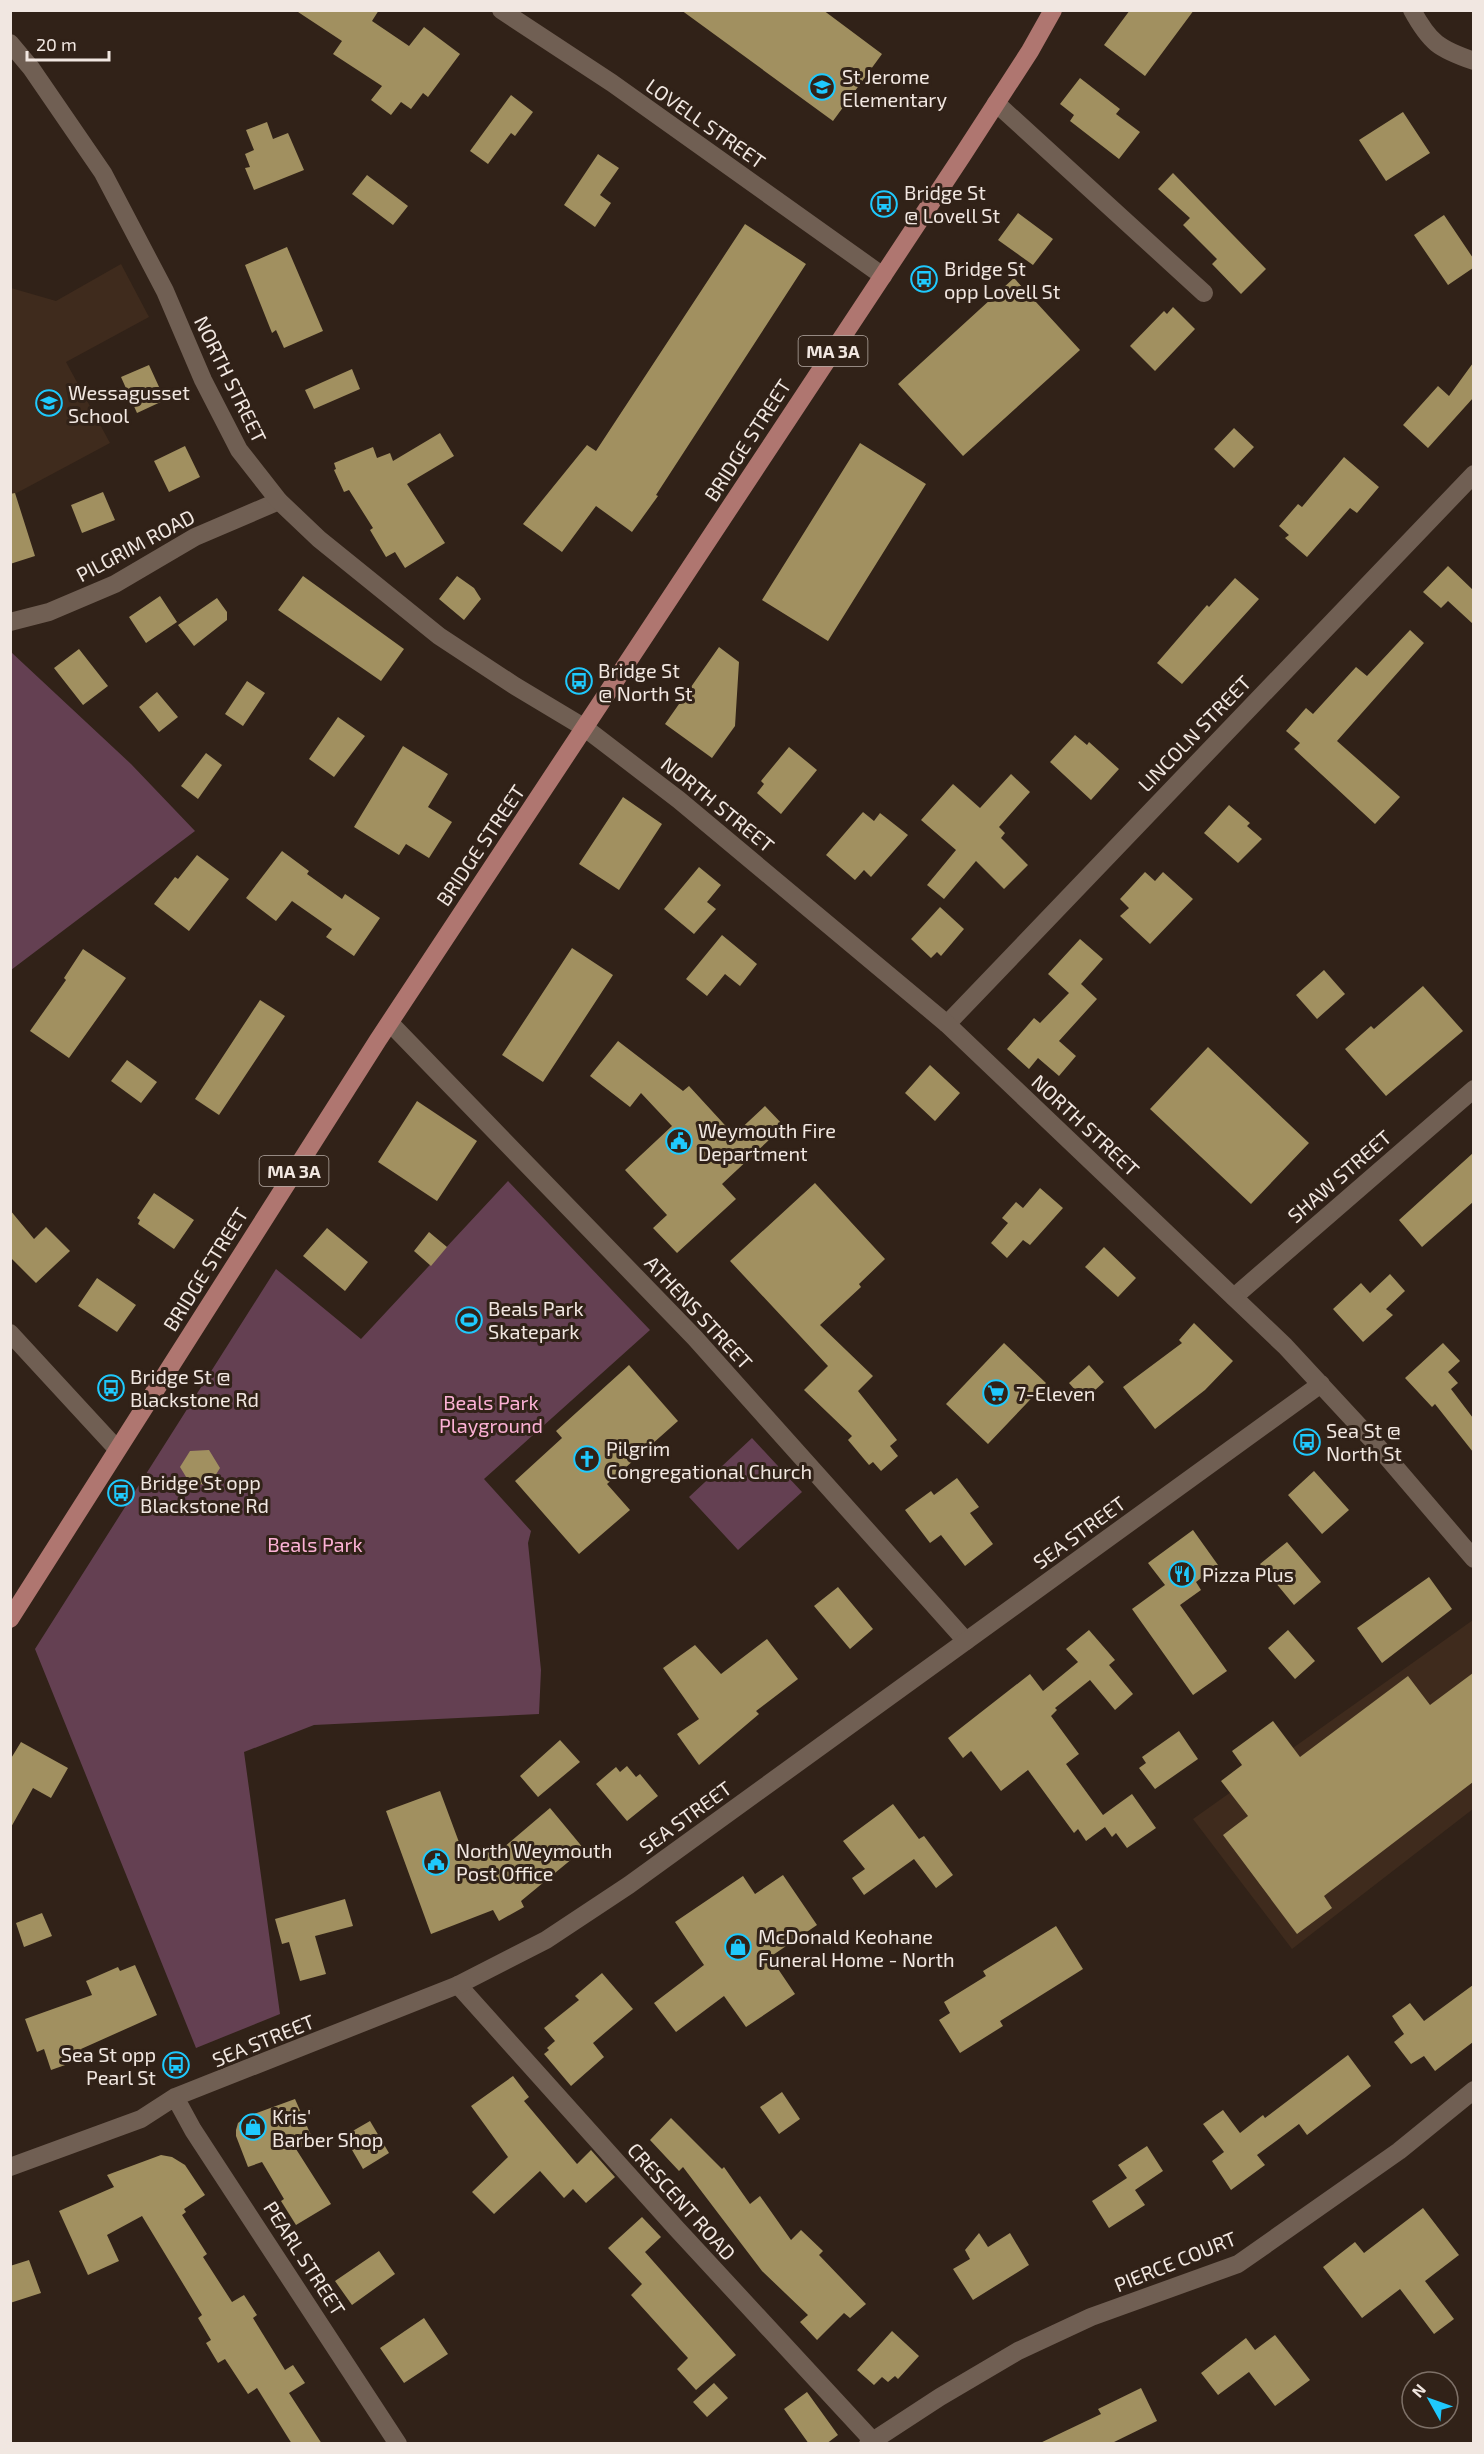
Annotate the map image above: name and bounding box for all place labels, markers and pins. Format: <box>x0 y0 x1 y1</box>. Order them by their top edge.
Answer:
place label: St Jerome Elementary <box>842 64 947 111</box>
school or university icon: St Jerome Elementary <box>807 72 837 102</box>
place label: Bridge St @ Lovell St <box>904 180 1000 227</box>
bus stop icon: Bridge St @ Lovell St <box>869 189 899 219</box>
place label: Bridge St opp Lovell St <box>944 256 1061 303</box>
bus stop icon: Bridge St opp Lovell St <box>909 264 939 294</box>
place label: Wessagusset School <box>68 380 190 427</box>
school or university icon: Wessagusset School <box>34 388 64 418</box>
place label: Bridge St @ North St <box>598 658 693 705</box>
bus stop icon: Bridge St @ North St <box>564 666 594 696</box>
place label: Weymouth Fire Department <box>698 1118 836 1165</box>
public building icon: Weymouth Fire Department <box>664 1126 694 1156</box>
place label: Beals Park Skatepark <box>488 1296 584 1343</box>
sports icon: Beals Park Skatepark <box>454 1305 484 1335</box>
place label: Bridge St @ Blackstone Rd <box>130 1364 259 1411</box>
bus stop icon: Bridge St @ Blackstone Rd <box>96 1373 126 1403</box>
supermarket icon: 7-Eleven <box>981 1378 1011 1408</box>
place label: 7-Eleven <box>1016 1381 1095 1405</box>
place label: Sea St @ North St <box>1326 1418 1402 1465</box>
bus stop icon: Sea St @ North St <box>1292 1427 1322 1457</box>
place label: Pilgrim Congregational Church <box>606 1436 812 1483</box>
church icon: Pilgrim Congregational Church <box>572 1444 602 1474</box>
place label: Bridge St opp Blackstone Rd <box>140 1470 269 1517</box>
bus stop icon: Bridge St opp Blackstone Rd <box>106 1478 136 1508</box>
restaurant icon: Pizza Plus <box>1167 1559 1197 1589</box>
place label: Pizza Plus <box>1202 1562 1294 1586</box>
place label: North Weymouth Post Office <box>456 1838 612 1885</box>
public building icon: North Weymouth Post Office <box>421 1847 451 1877</box>
place label: McDonald Keohane Funeral Home - North <box>758 1924 955 1971</box>
shop icon: McDonald Keohane Funeral Home - North <box>723 1932 753 1962</box>
place label: Sea St opp Pearl St <box>61 2042 156 2089</box>
bus stop icon: Sea St opp Pearl St <box>161 2050 191 2080</box>
place label: Kris' Barber Shop <box>272 2104 383 2151</box>
shop icon: Kris' Barber Shop <box>238 2112 268 2142</box>

